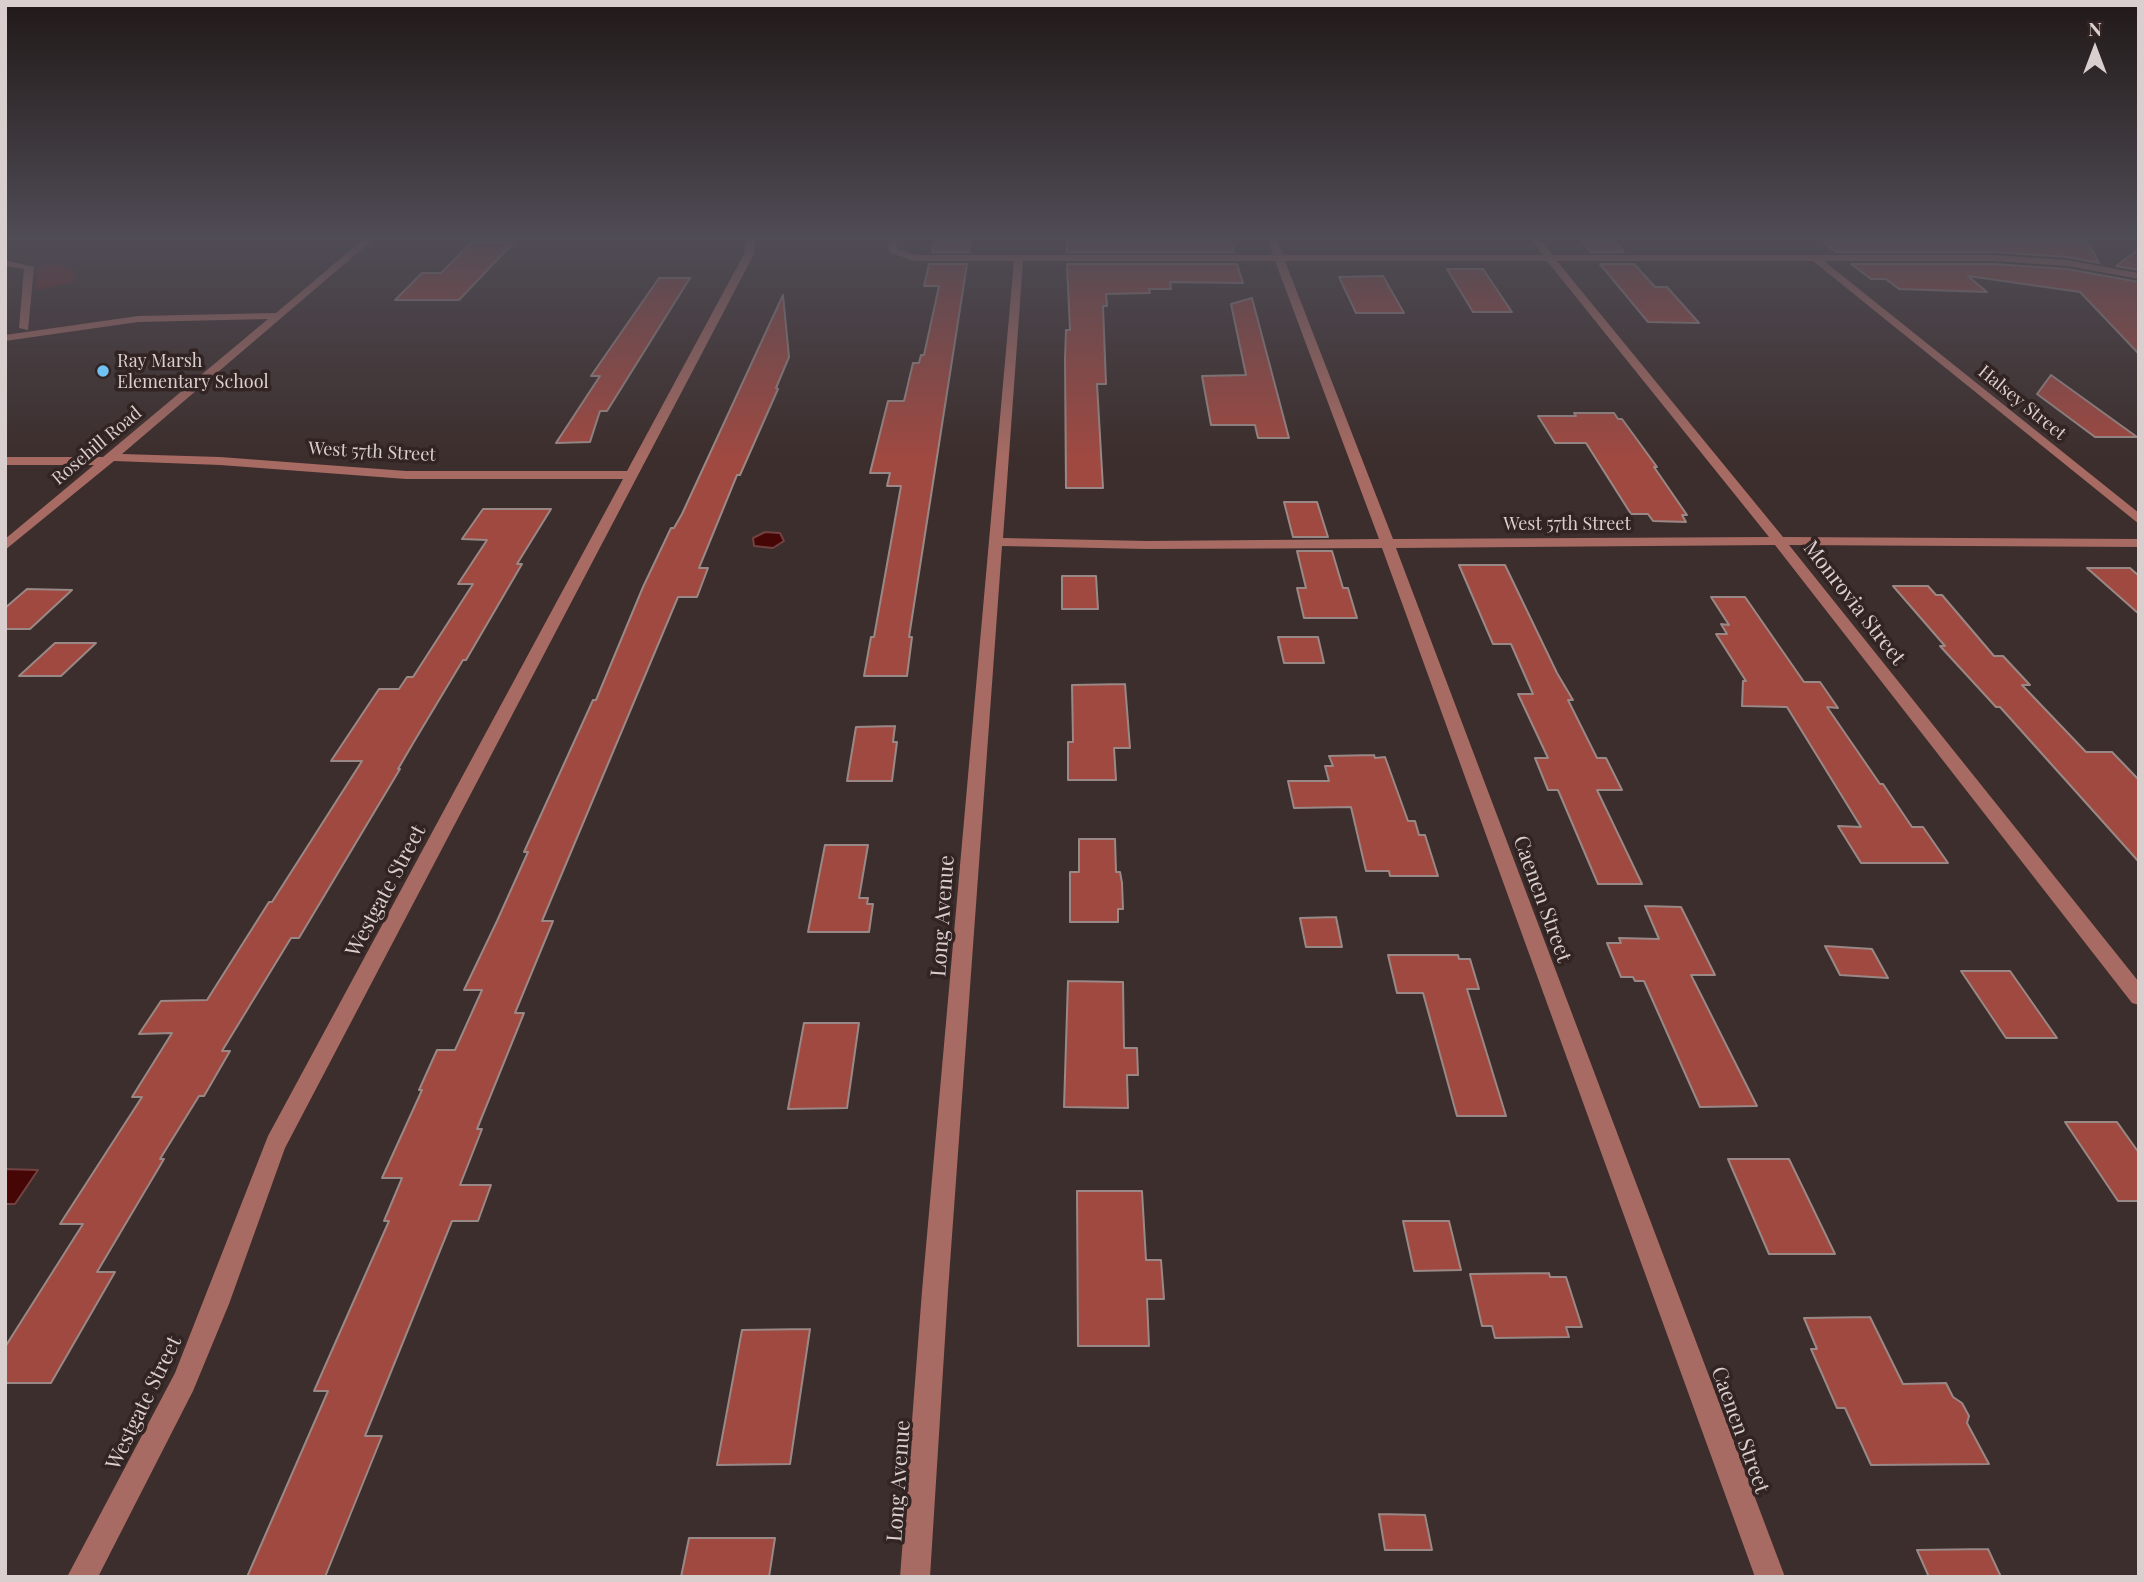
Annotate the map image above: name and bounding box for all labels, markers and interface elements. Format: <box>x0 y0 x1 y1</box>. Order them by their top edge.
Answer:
north arrow <box>2060 14 2130 84</box>
text: N <box>2088 15 2102 41</box>
place label: Ray Marsh Elementary School <box>117 350 269 392</box>
street label: Halsey Street <box>1974 361 2070 445</box>
marker: Ray Marsh Elementary School <box>95 363 111 379</box>
street label: Rosehill Road <box>48 402 146 490</box>
street label: West 57th Street <box>308 438 436 466</box>
street label: West 57th Street <box>1503 513 1631 535</box>
street label: Monrovia Street <box>1798 536 1910 670</box>
street label: Westgate Street <box>341 821 431 961</box>
street label: Caenen Street <box>1507 832 1577 966</box>
street label: Long Avenue <box>926 854 960 978</box>
street label: Westgate Street <box>101 1332 187 1474</box>
street label: Caenen Street <box>1705 1363 1775 1497</box>
street label: Long Avenue <box>882 1419 916 1543</box>

